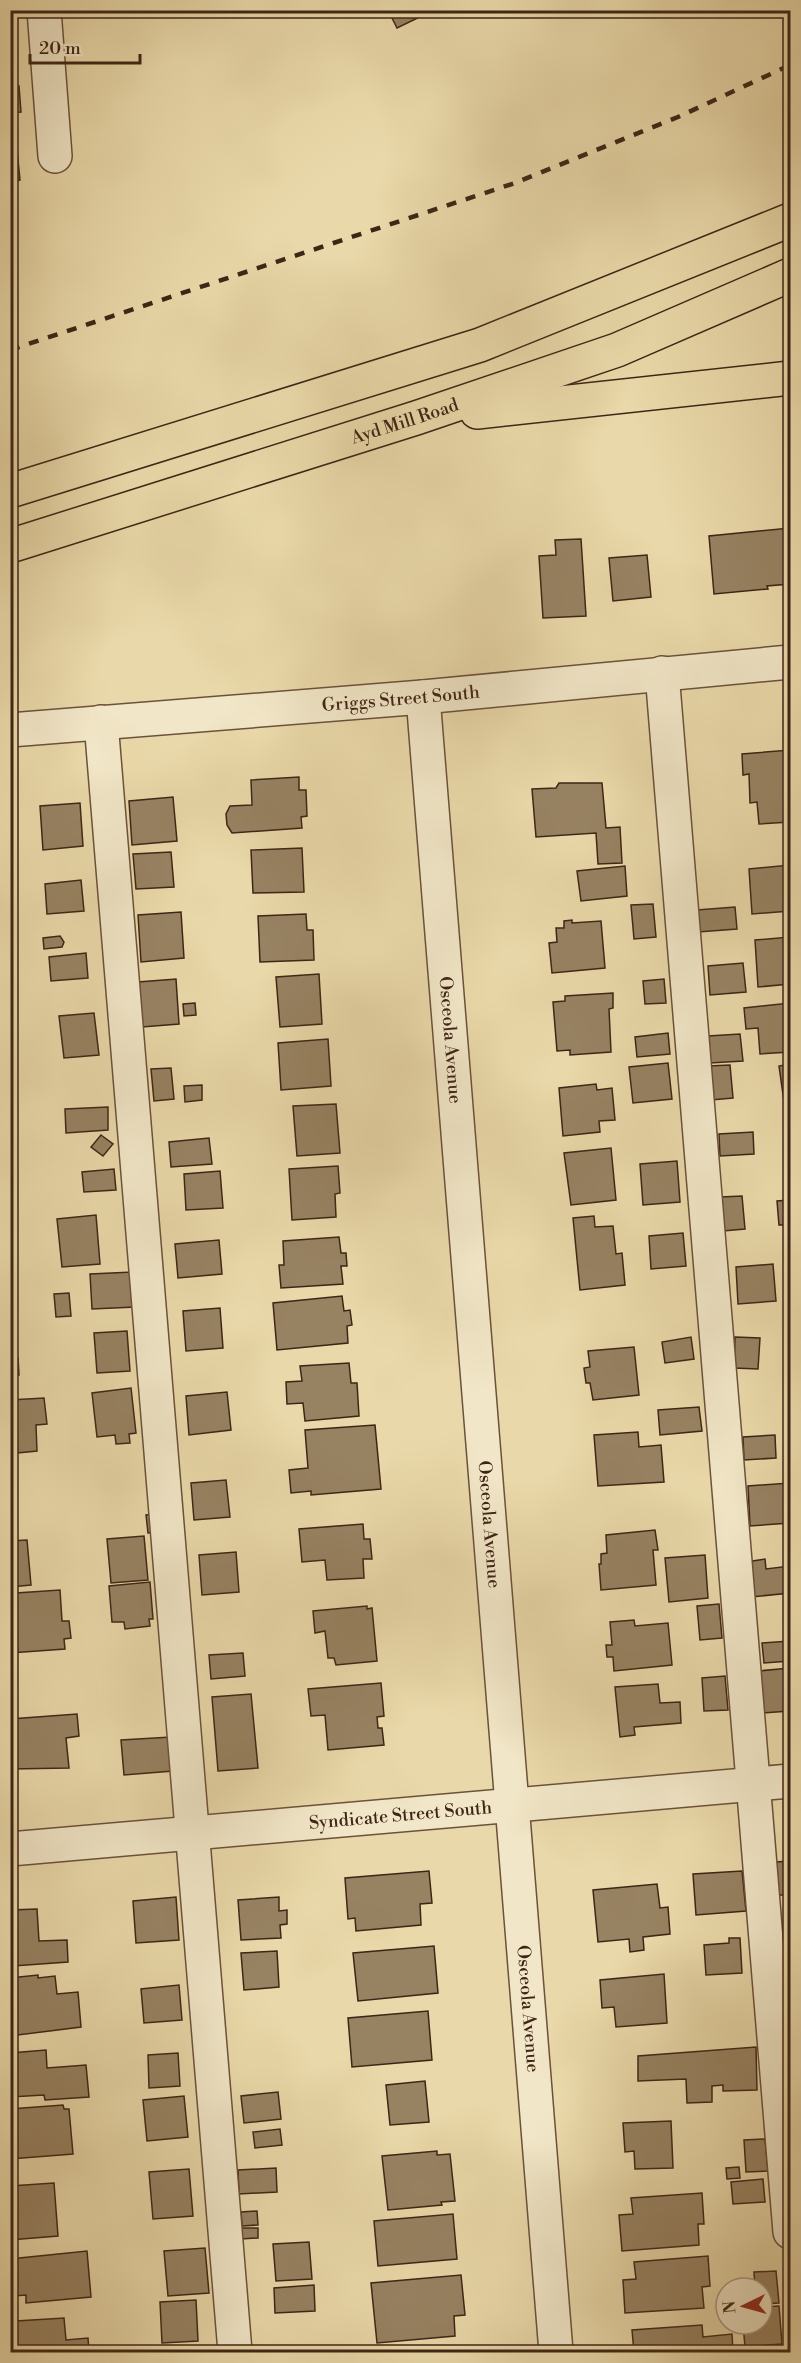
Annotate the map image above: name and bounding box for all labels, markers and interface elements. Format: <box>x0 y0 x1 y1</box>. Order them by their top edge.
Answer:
scale bar <box>30 27 140 65</box>
text: 20 m <box>39 37 81 60</box>
street label: Ayd Mill Road <box>347 393 462 450</box>
street label: Griggs Street South <box>321 680 481 717</box>
street label: Osceola Avenue <box>434 975 467 1105</box>
street label: Osceola Avenue <box>473 1460 506 1589</box>
street label: Syndicate Street South <box>308 1795 493 1834</box>
street label: Osceola Avenue <box>512 1944 545 2073</box>
north arrow <box>714 2276 774 2336</box>
text: N <box>720 2300 741 2314</box>

